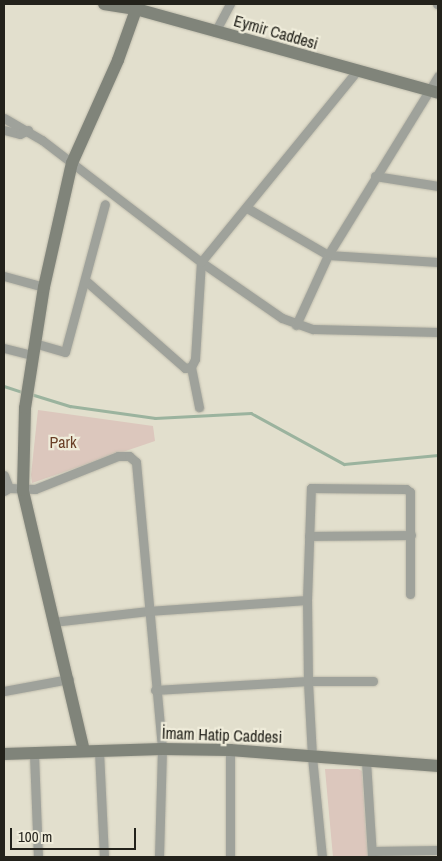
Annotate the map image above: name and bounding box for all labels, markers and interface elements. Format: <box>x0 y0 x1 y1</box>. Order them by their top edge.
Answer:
street label: Eymir Caddesi <box>232 11 320 53</box>
park label: Park <box>50 432 76 452</box>
street label: İmam Hatip Caddesi <box>162 723 282 747</box>
scale bar <box>12 818 139 850</box>
text: 100 m <box>18 826 52 847</box>

